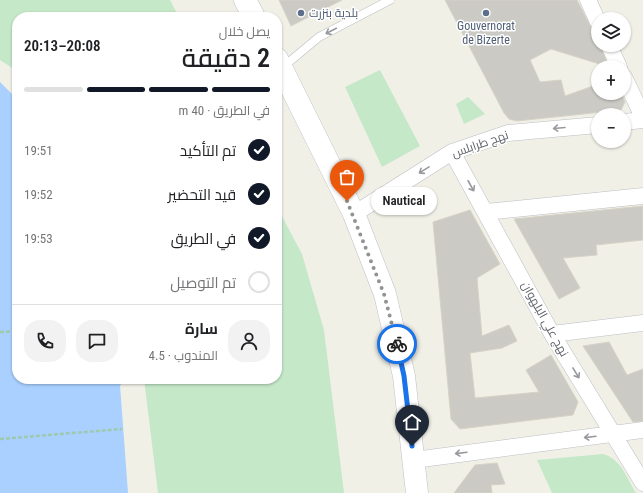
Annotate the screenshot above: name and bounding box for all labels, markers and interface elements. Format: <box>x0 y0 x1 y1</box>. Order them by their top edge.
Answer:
place label: بلدية بنزرت <box>309 6 358 20</box>
marker: بلدية بنزرت <box>296 8 306 18</box>
marker: Gouvernorat de Bizerte <box>481 8 491 18</box>
map controls <box>591 12 631 148</box>
button: layers <box>591 12 631 52</box>
place label: Gouvernorat de Bizerte <box>457 19 515 47</box>
text: يصل خلال <box>219 24 270 39</box>
one-way arrow <box>325 28 337 35</box>
text: 20:08–20:13 <box>24 37 101 55</box>
text: 2 دقيقة <box>182 43 270 73</box>
button: + <box>591 60 631 100</box>
text: في الطريق · 40 m <box>179 103 270 118</box>
button: − <box>591 108 631 148</box>
one-way arrow <box>553 125 566 132</box>
street label: نهج طرابلس <box>450 128 511 161</box>
icon: check <box>248 139 270 161</box>
text: تم التأكيد <box>180 142 236 160</box>
text: 19:51 <box>24 143 53 158</box>
pin <box>330 160 364 201</box>
icon: bag <box>336 166 358 188</box>
one-way arrow <box>419 166 430 174</box>
one-way arrow <box>468 180 476 192</box>
icon: check <box>248 183 270 205</box>
text: قيد التحضير <box>168 186 236 204</box>
text: 19:52 <box>24 187 53 202</box>
callout: Nautical <box>371 187 437 215</box>
text: Nautical <box>382 193 426 208</box>
icon: check <box>248 227 270 249</box>
text: في الطريق <box>171 230 236 248</box>
text: 19:53 <box>24 231 53 246</box>
text: تم التوصيل <box>170 274 236 292</box>
street label: نهج علي البلهوان <box>516 279 571 360</box>
button: phone <box>24 320 66 362</box>
button: chat <box>76 320 118 362</box>
text: سارة <box>185 320 218 338</box>
button: person <box>228 320 270 362</box>
courier <box>377 324 417 364</box>
icon: bike <box>386 333 408 355</box>
text: المندوب · 4.5 <box>149 348 218 363</box>
one-way arrow <box>572 367 580 379</box>
pin <box>395 405 429 446</box>
icon: home <box>401 411 423 433</box>
one-way arrow <box>584 433 597 440</box>
one-way arrow <box>455 450 468 457</box>

